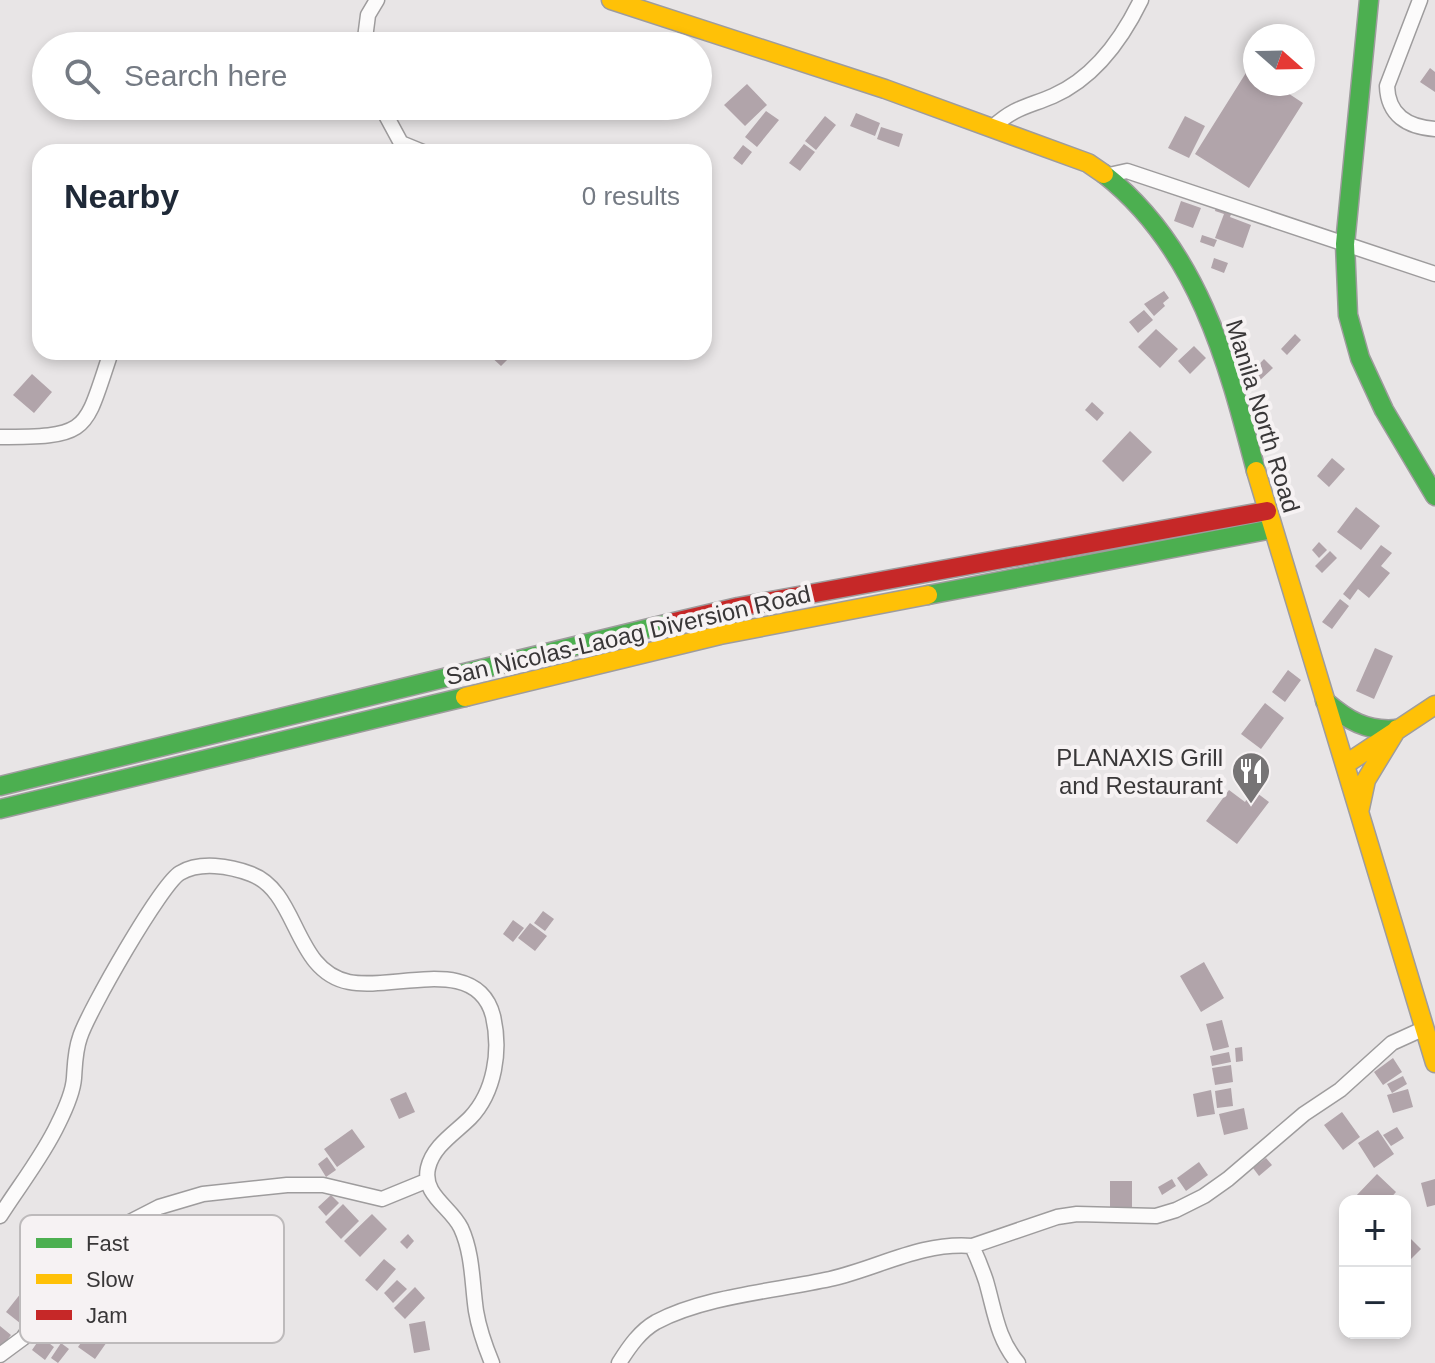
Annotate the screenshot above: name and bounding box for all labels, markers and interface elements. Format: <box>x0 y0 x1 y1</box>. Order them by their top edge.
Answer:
north arrow <box>1243 24 1315 96</box>
search box <box>32 32 712 120</box>
icon: search <box>60 54 104 98</box>
text: Search here <box>124 59 287 92</box>
text: Nearby <box>64 177 179 215</box>
text: 0 results <box>582 181 680 211</box>
street label: Manila North Road <box>1221 316 1305 516</box>
street label: San Nicolas-Laoag Diversion Road <box>443 580 813 690</box>
place label: PLANAXIS Grill and Restaurant <box>1056 744 1223 799</box>
restaurant icon: PLANAXIS Grill and Restaurant <box>1230 750 1272 805</box>
map controls <box>1339 1195 1411 1339</box>
button: + <box>1339 1195 1411 1267</box>
legend <box>20 1215 284 1343</box>
text: Fast <box>86 1231 129 1256</box>
text: Slow <box>86 1267 134 1292</box>
button: − <box>1339 1267 1411 1339</box>
text: Jam <box>86 1303 128 1328</box>

